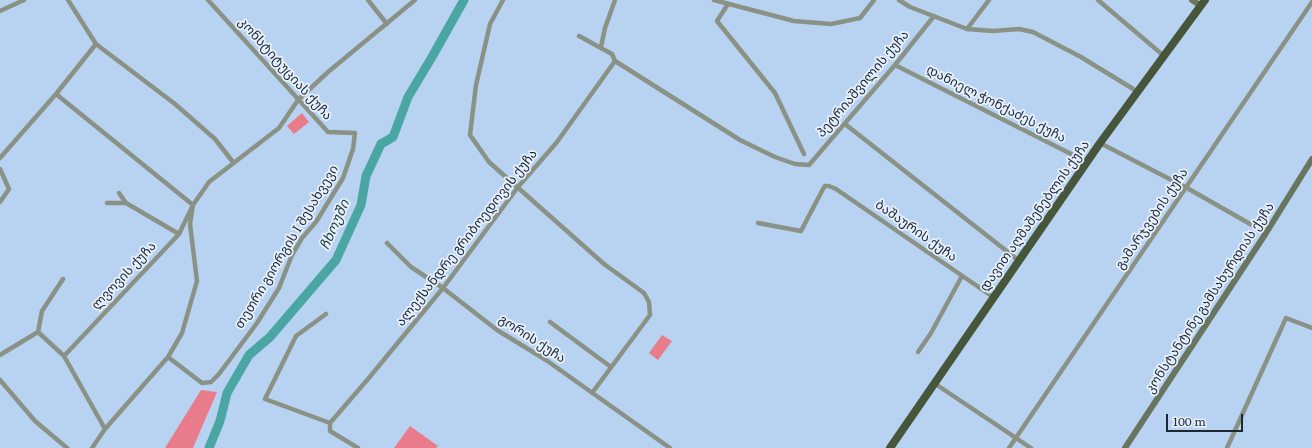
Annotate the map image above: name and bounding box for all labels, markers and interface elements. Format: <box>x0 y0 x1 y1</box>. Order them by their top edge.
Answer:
street label: კონსტიტუციას ქუჩა <box>235 14 335 124</box>
street label: პეტრიაშვილის ქუჩა <box>814 27 912 141</box>
street label: დანიელ ჭონქაძეს ქუჩა <box>924 62 1068 146</box>
street label: დავით აღმაშენებლის ქუჩა <box>977 138 1093 294</box>
street label: ალექსანდრე გრიბოედოვის ქუჩა <box>393 147 541 329</box>
street label: თეთრი გიორგის I შესახვევი <box>232 162 342 332</box>
street label: გამარჯვების ქუჩა <box>1112 165 1192 273</box>
water label: ჩხოუში <box>317 197 353 253</box>
street label: ბაშაურის ქუჩა <box>872 197 960 265</box>
street label: კონსტანტინე გამსახურდიას ქუჩა <box>1142 200 1278 396</box>
street label: ლვოვის ქუჩა <box>88 239 160 313</box>
street label: გორის ქუჩა <box>496 312 568 366</box>
scale bar <box>1168 406 1245 432</box>
text: 100 m <box>1173 412 1206 430</box>

